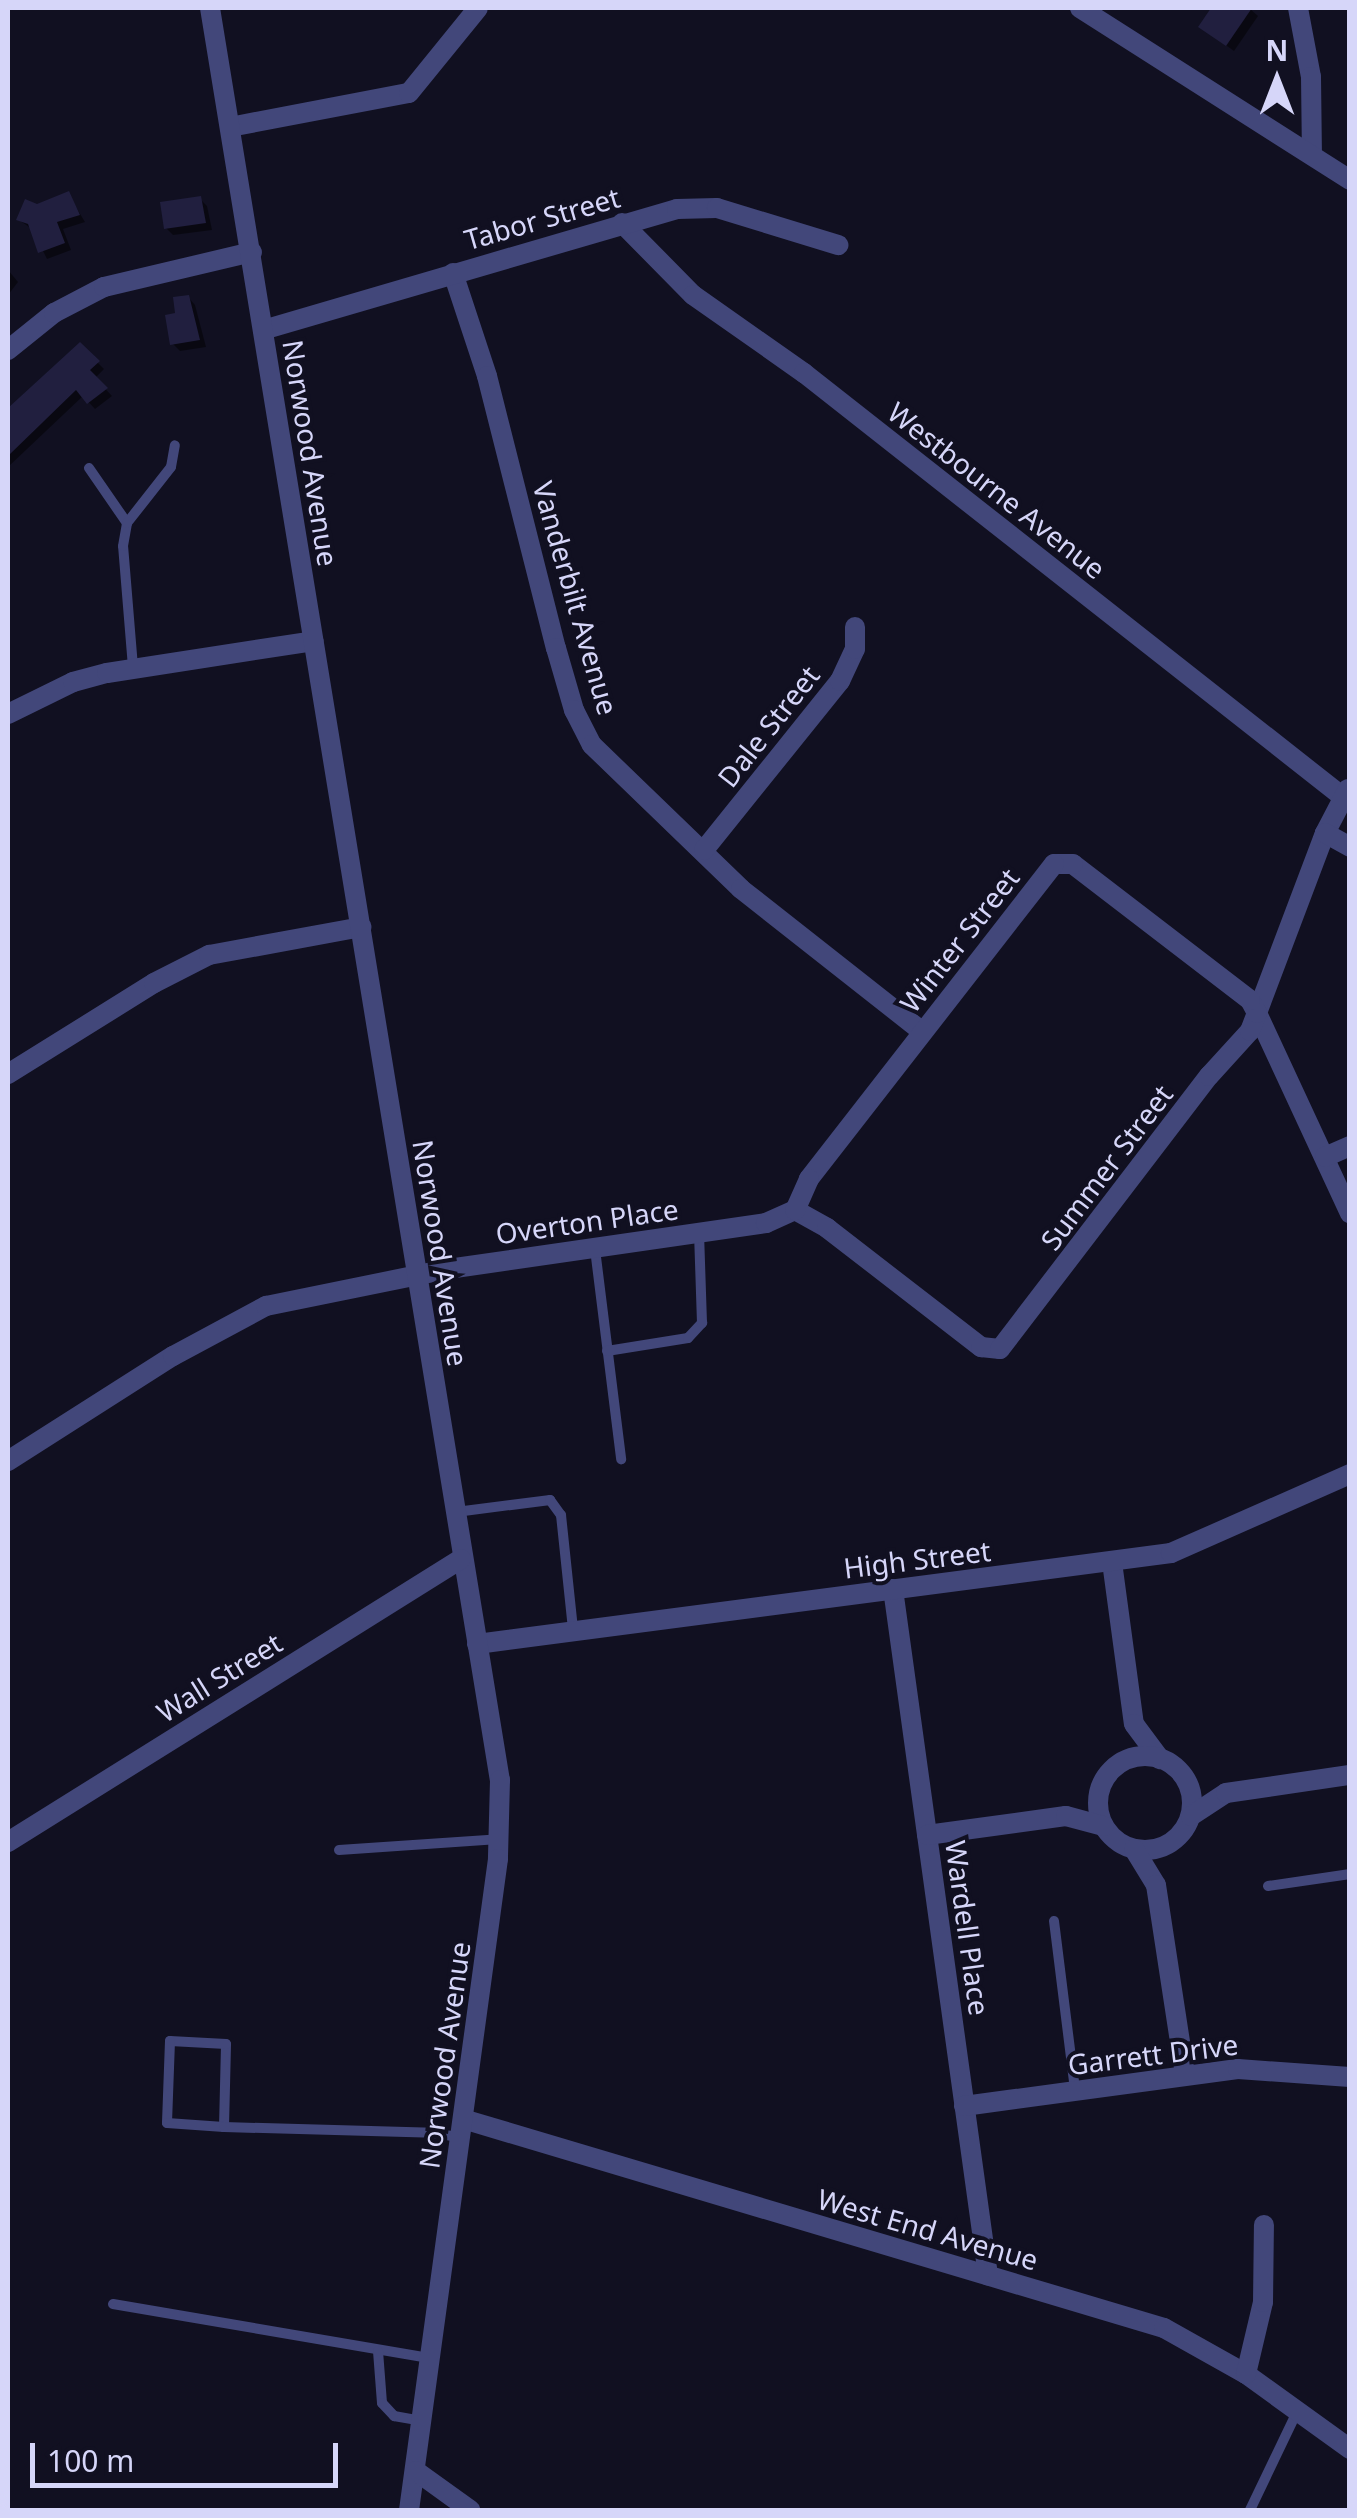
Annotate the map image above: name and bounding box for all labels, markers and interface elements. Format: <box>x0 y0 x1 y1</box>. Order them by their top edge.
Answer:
north arrow <box>1227 30 1327 130</box>
text: N <box>1266 31 1288 69</box>
street label: Tabor Street <box>460 180 624 256</box>
street label: Norwood Avenue <box>277 338 345 568</box>
street label: Westbourne Avenue <box>882 395 1112 585</box>
street label: Vanderbilt Avenue <box>527 477 625 719</box>
street label: Dale Street <box>710 659 826 793</box>
street label: Winter Street <box>892 861 1026 1019</box>
street label: Summer Street <box>1033 1078 1179 1256</box>
street label: Norwood Avenue <box>407 1138 475 1368</box>
street label: Overton Place <box>493 1192 681 1250</box>
street label: High Street <box>842 1533 992 1585</box>
street label: Wall Street <box>150 1625 288 1729</box>
street label: Wardell Place <box>939 1839 997 2017</box>
street label: Norwood Avenue <box>411 1940 477 2170</box>
street label: Garrett Drive <box>1066 2027 1240 2081</box>
street label: West End Avenue <box>814 2181 1042 2277</box>
scale bar <box>35 2423 342 2485</box>
text: 100 m <box>47 2440 134 2481</box>

